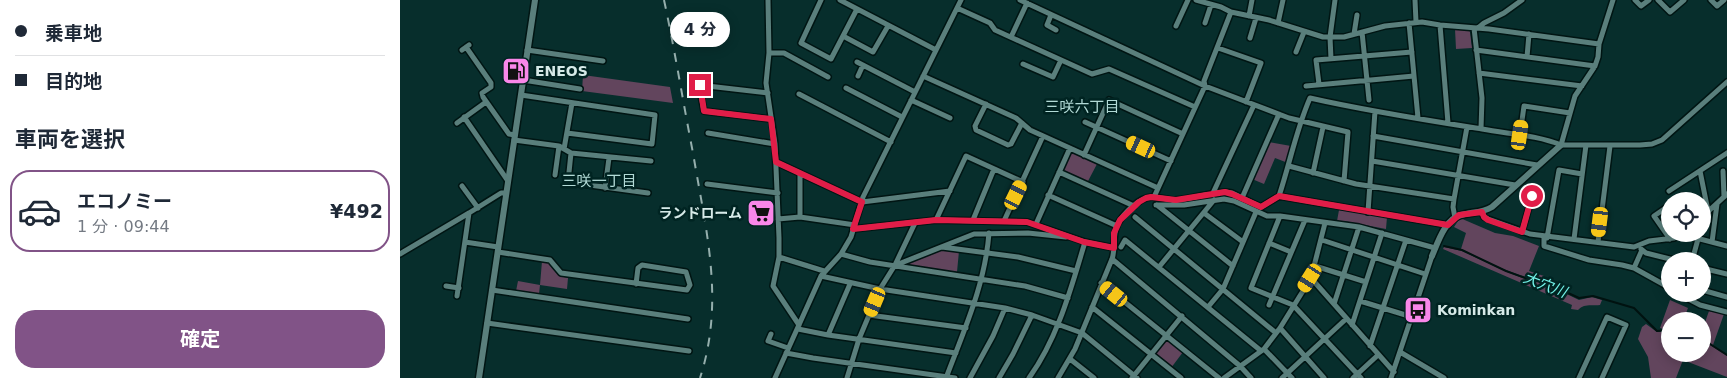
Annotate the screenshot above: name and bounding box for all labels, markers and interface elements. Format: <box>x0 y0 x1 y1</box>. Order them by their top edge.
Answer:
callout: 4 分 <box>670 12 730 48</box>
text: 4 分 <box>684 20 716 39</box>
text: 乗車地 <box>45 22 102 44</box>
fuel station icon: ENEOS <box>501 56 531 86</box>
place label: ENEOS <box>535 63 588 79</box>
text: 目的地 <box>45 70 102 92</box>
route end <box>689 74 711 96</box>
district label: 三咲六丁目 <box>1044 98 1120 116</box>
car <box>1510 119 1529 151</box>
text: 車両を選択 <box>15 127 125 152</box>
car <box>1124 134 1157 160</box>
district label: 三咲一丁目 <box>561 172 637 190</box>
car <box>1002 178 1029 212</box>
route start <box>1521 185 1543 207</box>
icon: car <box>17 189 62 234</box>
text: エコノミー <box>77 190 172 212</box>
map controls <box>1661 192 1711 362</box>
button: locate <box>1661 192 1711 242</box>
supermarket icon: ランドローム <box>746 198 776 228</box>
text: ¥492 <box>330 200 383 222</box>
place label: ランドローム <box>658 205 742 221</box>
car <box>1590 206 1609 238</box>
text: 1 分 · 09:44 <box>77 217 170 236</box>
button: + <box>1661 252 1711 302</box>
car <box>1295 261 1324 295</box>
water label: 大穴川 <box>1521 269 1571 302</box>
car <box>1097 279 1130 309</box>
car <box>862 285 887 319</box>
bus stop icon: Kominkan <box>1403 295 1433 325</box>
place label: Kominkan <box>1437 302 1515 318</box>
button: 確定 <box>15 310 385 368</box>
button: − <box>1661 312 1711 362</box>

